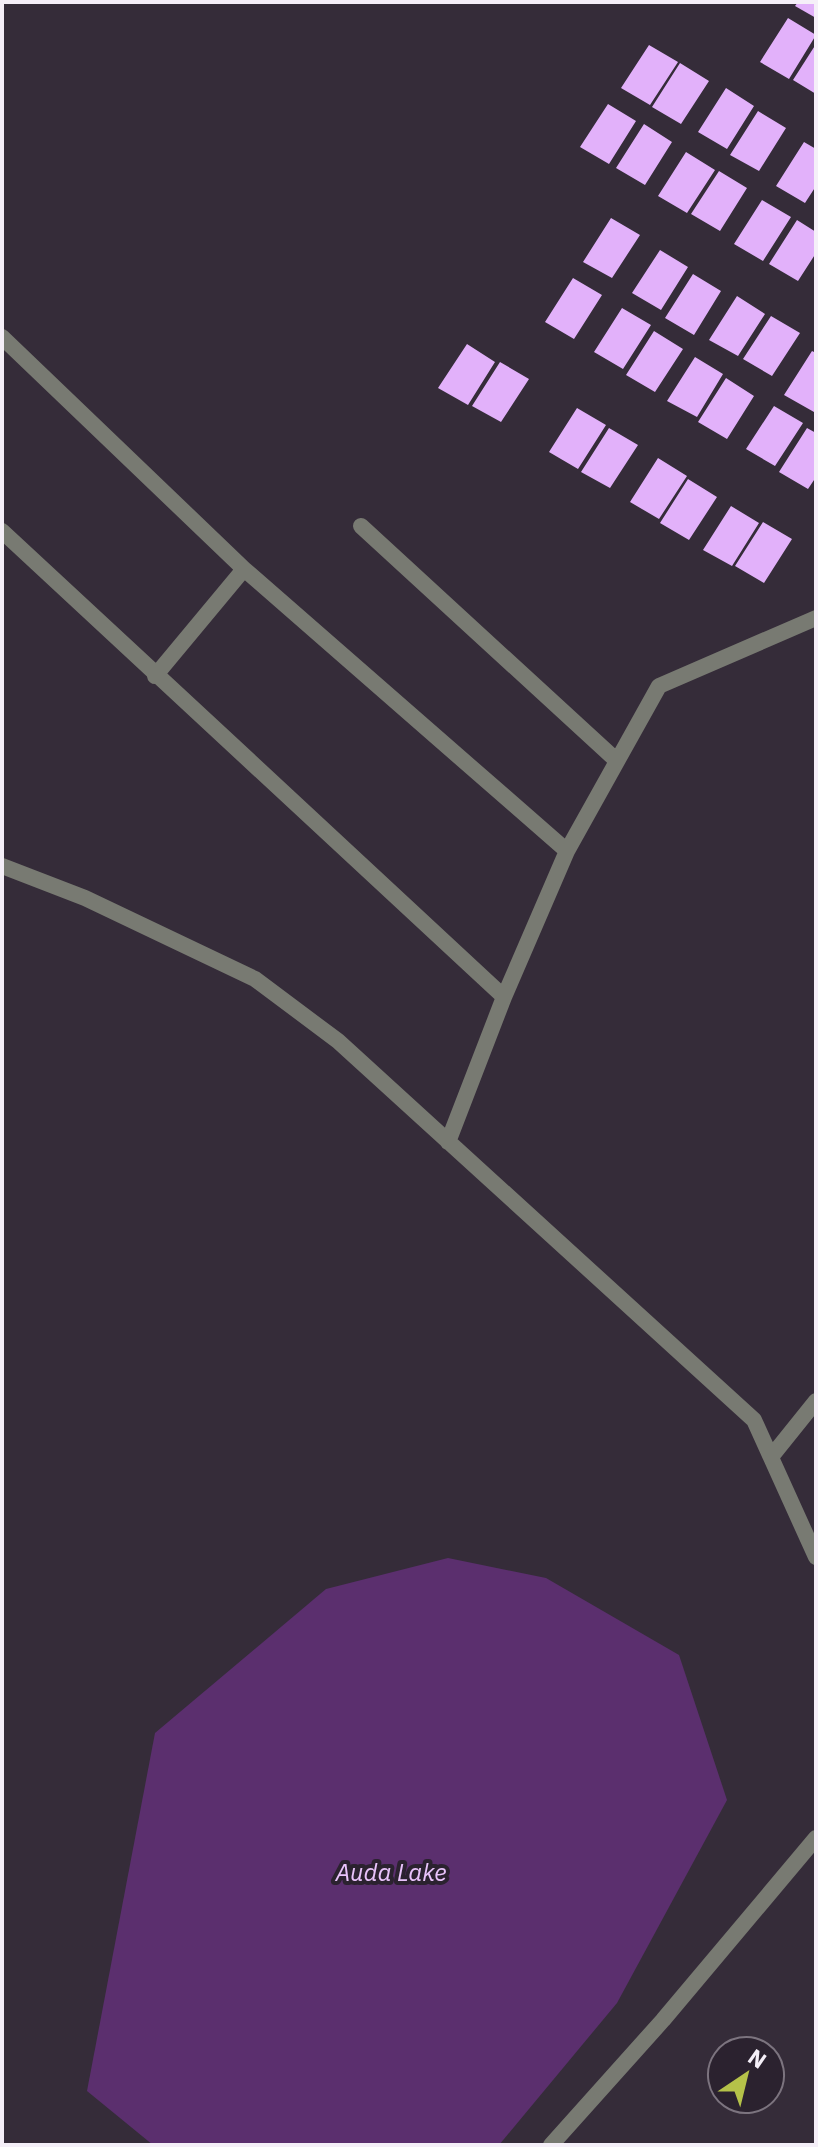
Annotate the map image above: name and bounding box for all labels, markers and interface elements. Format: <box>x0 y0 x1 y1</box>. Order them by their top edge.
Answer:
water label: Auda Lake <box>334 1856 447 1888</box>
north arrow <box>706 2035 786 2115</box>
text: N <box>743 2042 773 2075</box>

